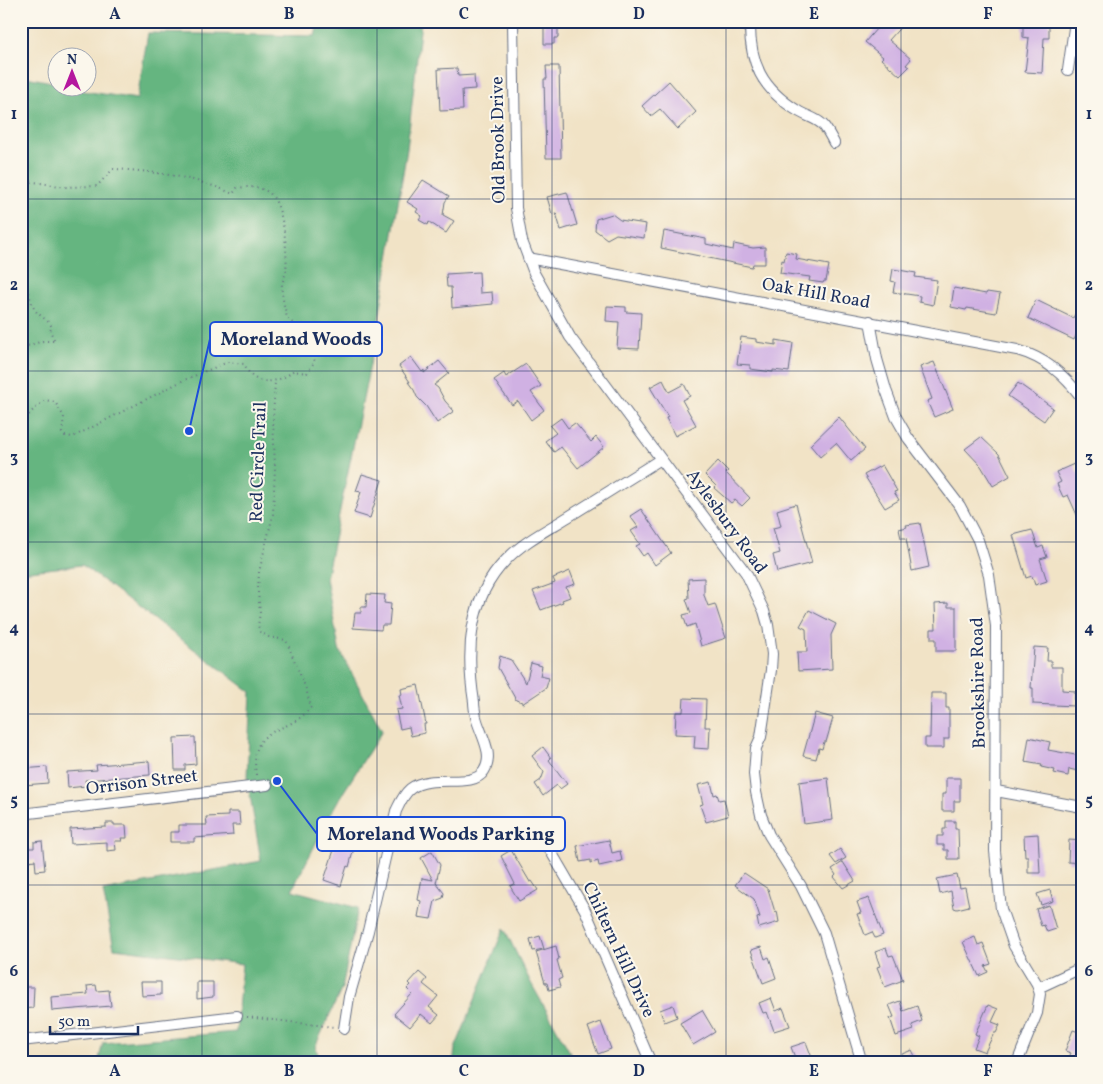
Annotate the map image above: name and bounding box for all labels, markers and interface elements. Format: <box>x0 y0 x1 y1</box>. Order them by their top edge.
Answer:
text: A <box>109 4 121 26</box>
text: B <box>284 4 295 26</box>
text: C <box>459 4 469 26</box>
text: D <box>633 4 645 26</box>
text: E <box>809 4 819 26</box>
text: F <box>983 4 993 26</box>
north arrow <box>48 48 98 98</box>
text: N <box>67 51 77 70</box>
street label: Old Brook Drive <box>485 76 513 204</box>
text: 1 <box>11 104 17 126</box>
text: 1 <box>1086 104 1092 126</box>
street label: Oak Hill Road <box>760 272 872 316</box>
text: 2 <box>10 275 18 297</box>
text: 2 <box>1085 275 1093 297</box>
callout: Moreland Woods <box>210 322 382 356</box>
text: Moreland Woods <box>220 327 372 353</box>
street label: Red Circle Trail <box>244 401 274 523</box>
text: 3 <box>10 447 18 469</box>
text: 3 <box>1085 447 1093 469</box>
street label: Aylesbury Road <box>679 465 773 579</box>
street label: Brookshire Road <box>965 617 993 749</box>
text: 4 <box>9 618 19 640</box>
text: 4 <box>1084 618 1094 640</box>
street label: Orrison Street <box>85 764 199 802</box>
text: 5 <box>10 790 18 812</box>
text: 5 <box>1085 790 1093 812</box>
callout: Moreland Woods Parking <box>317 817 565 851</box>
text: Moreland Woods Parking <box>327 822 555 848</box>
street label: Chiltern Hill Drive <box>576 878 660 1022</box>
text: 6 <box>10 961 19 983</box>
text: 6 <box>1085 961 1094 983</box>
scale bar <box>50 1004 138 1036</box>
text: 50 m <box>58 1012 90 1033</box>
text: A <box>109 1061 121 1083</box>
text: B <box>284 1061 295 1083</box>
text: C <box>459 1061 469 1083</box>
text: D <box>633 1061 645 1083</box>
text: E <box>809 1061 819 1083</box>
text: F <box>983 1061 993 1083</box>

